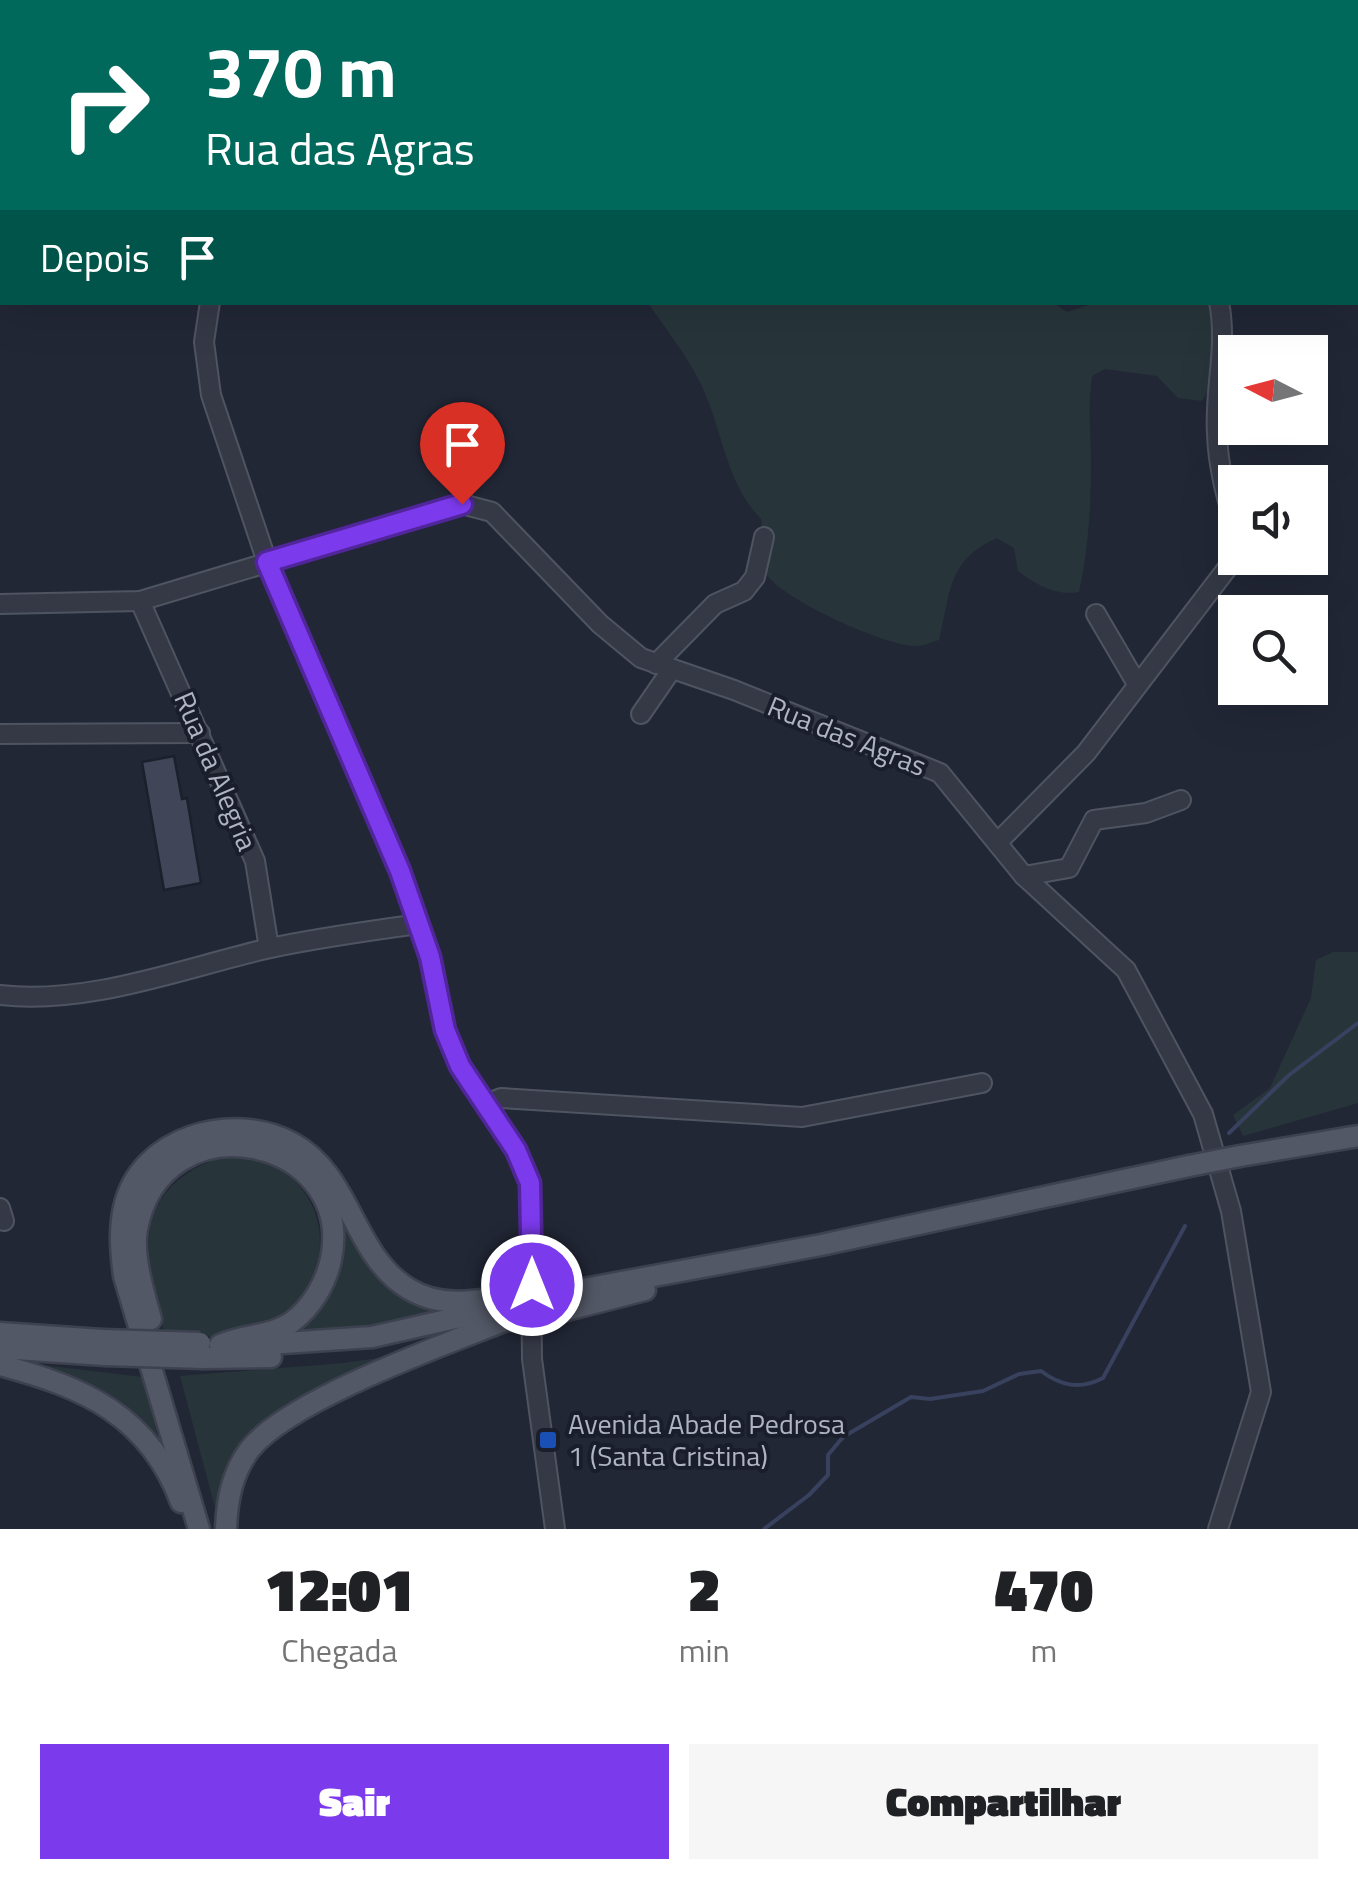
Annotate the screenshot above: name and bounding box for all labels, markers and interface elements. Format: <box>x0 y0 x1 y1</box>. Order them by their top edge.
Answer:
text: 370 m <box>205 18 397 124</box>
icon: right <box>40 40 170 170</box>
text: Rua das Agras <box>205 114 475 182</box>
text: Depois <box>40 229 150 287</box>
icon: arrive <box>170 230 225 285</box>
north arrow <box>1218 335 1328 445</box>
map controls <box>1218 335 1328 705</box>
pin <box>420 402 505 505</box>
icon: arrive <box>435 417 490 472</box>
button: sound <box>1218 465 1328 575</box>
button: search <box>1218 595 1328 705</box>
street label: Rua das Agras <box>761 684 933 787</box>
street label: Rua da Alegria <box>164 685 269 857</box>
position arrow <box>480 1233 584 1337</box>
place label: Avenida Abade Pedrosa 1 (Santa Cristina) <box>568 1402 845 1477</box>
marker: Avenida Abade Pedrosa 1 (Santa Cristina) <box>537 1429 559 1451</box>
text: 12:01 <box>265 1543 414 1634</box>
text: 2 <box>688 1543 721 1634</box>
text: 470 <box>994 1543 1093 1634</box>
text: Chegada <box>281 1626 397 1674</box>
text: min <box>679 1626 730 1674</box>
text: m <box>1030 1626 1057 1674</box>
button: Sair <box>40 1744 669 1859</box>
button: Compartilhar <box>689 1744 1318 1859</box>

